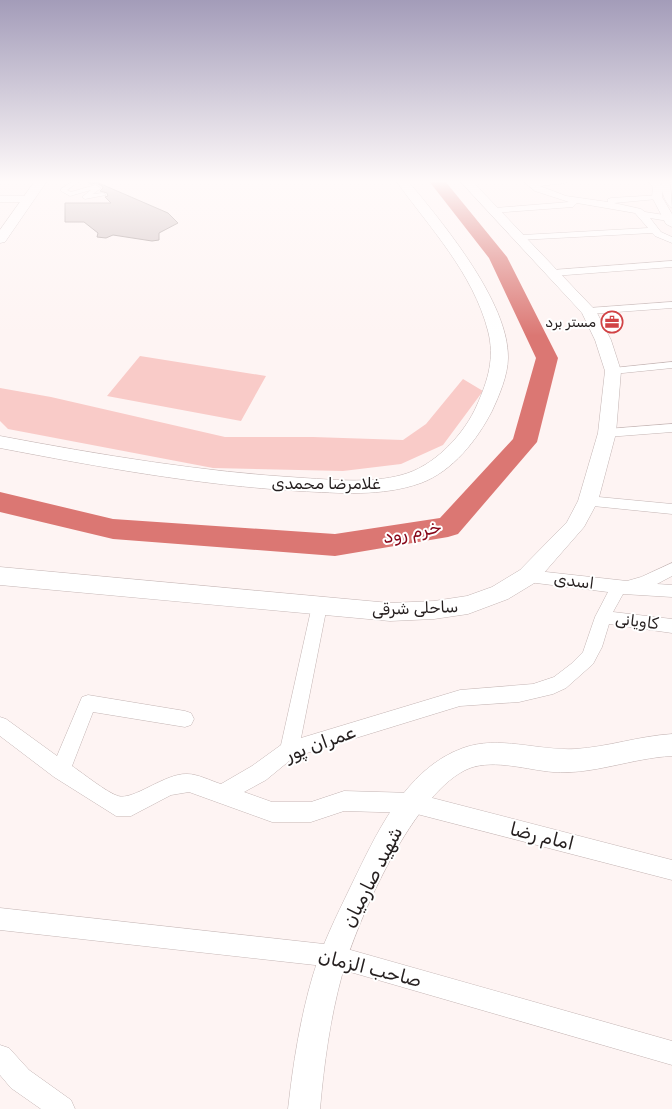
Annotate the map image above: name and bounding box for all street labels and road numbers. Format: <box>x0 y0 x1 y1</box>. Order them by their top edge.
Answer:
street label: غلامرضا محمدی <box>271 474 381 494</box>
street label: اسدی <box>553 569 595 593</box>
street label: ساحلی شرقی <box>371 597 459 620</box>
street label: کاویانی <box>614 609 661 634</box>
street label: عمران پور <box>281 720 359 769</box>
street label: امام رضا <box>507 817 576 856</box>
street label: شهید صارمیان <box>337 823 407 931</box>
street label: صاحب الزمان <box>316 944 424 992</box>

